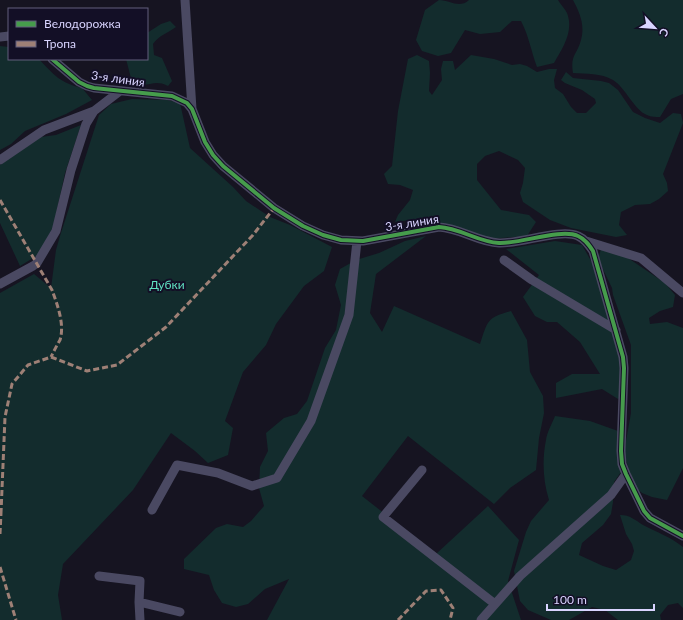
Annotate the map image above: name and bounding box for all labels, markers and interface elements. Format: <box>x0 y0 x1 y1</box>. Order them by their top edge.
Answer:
legend <box>8 8 148 60</box>
north arrow <box>635 8 675 48</box>
text: Велодорожка <box>44 16 121 31</box>
text: С <box>657 26 672 39</box>
text: Тропа <box>44 36 76 51</box>
street label: 3-я линия <box>90 67 146 90</box>
street label: 3-я линия <box>384 211 440 234</box>
park label: Дубки <box>149 277 185 292</box>
scale bar <box>547 586 654 612</box>
text: 100 m <box>553 592 587 607</box>

